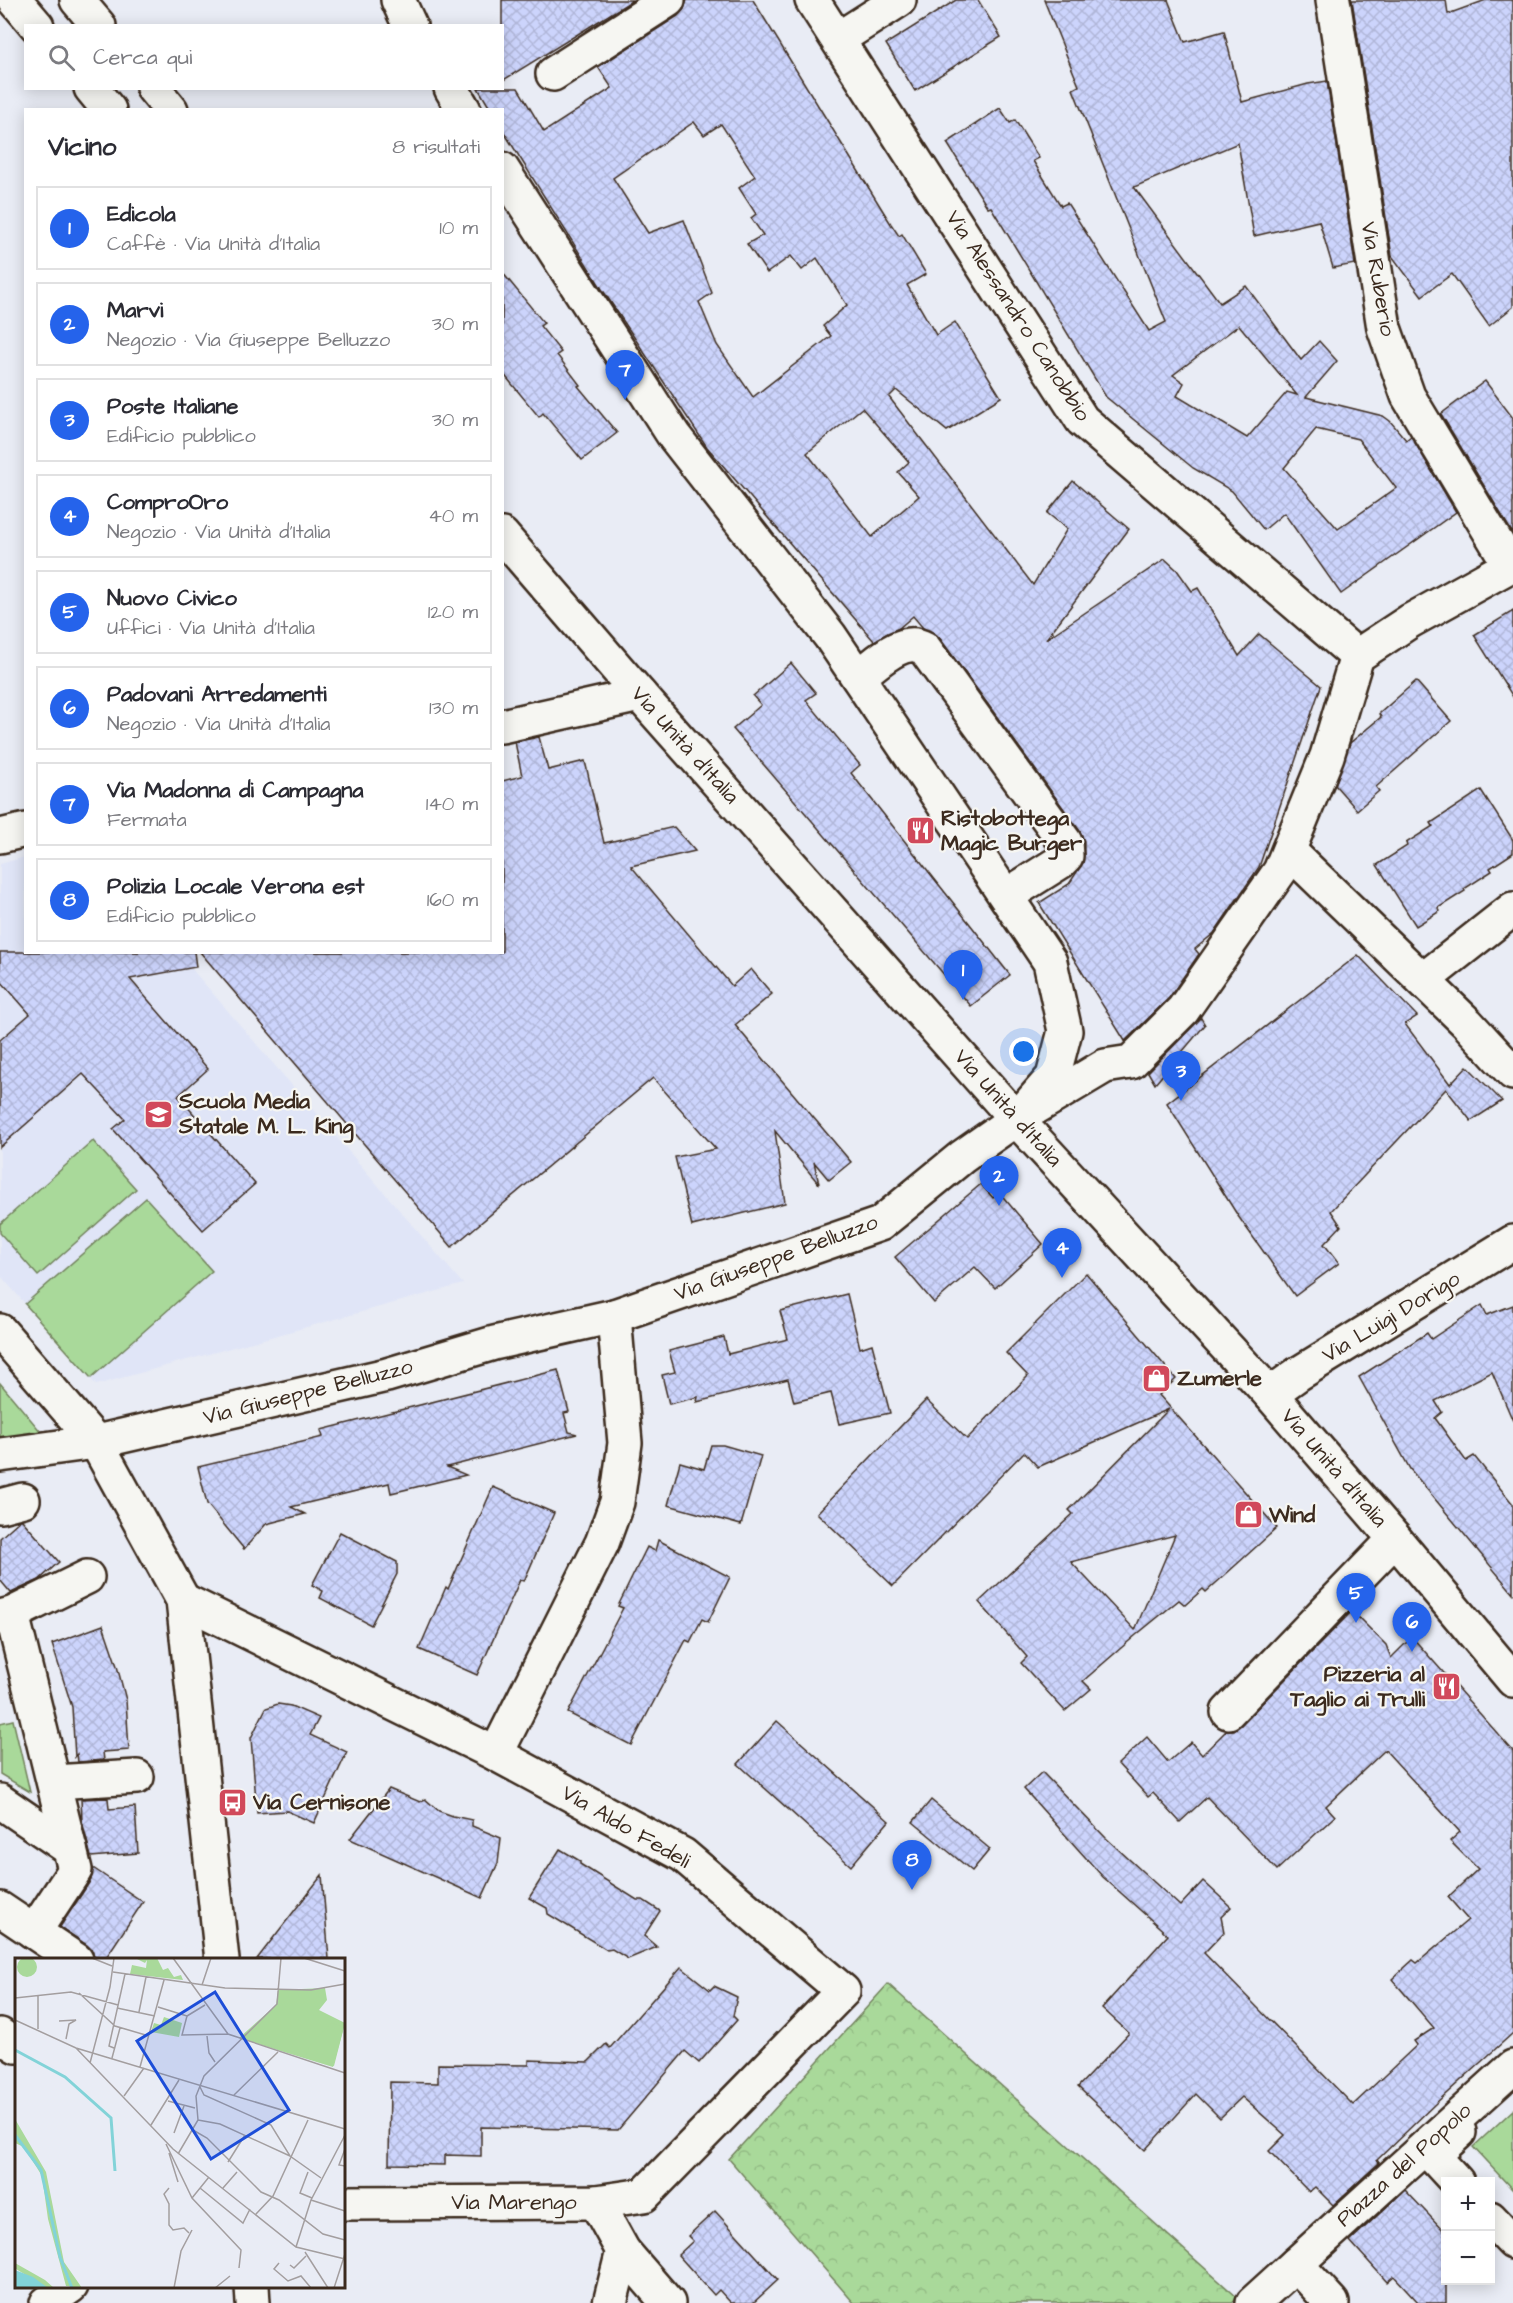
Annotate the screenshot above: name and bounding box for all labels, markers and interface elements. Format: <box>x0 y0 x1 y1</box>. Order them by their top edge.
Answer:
search box <box>24 24 504 90</box>
icon: search <box>45 41 78 74</box>
text: Cerca qui <box>93 42 192 73</box>
text: Vicino <box>48 129 116 165</box>
text: 8 risultati <box>392 133 480 161</box>
text: Edicola <box>107 199 176 230</box>
street label: Via Alessandro Canobbio <box>938 204 1098 428</box>
text: 1 <box>68 214 71 242</box>
text: 10 m <box>439 214 478 242</box>
street label: Via Ruberio <box>1353 219 1403 339</box>
text: Caffè · Via Unità d'Italia <box>107 230 320 258</box>
text: Marvi <box>107 295 163 326</box>
text: 2 <box>64 310 75 338</box>
text: 30 m <box>432 310 478 338</box>
text: Negozio · Via Giuseppe Belluzzo <box>107 326 390 354</box>
pin: 7 <box>606 350 644 400</box>
text: Poste Italiane <box>107 391 238 422</box>
text: 3 <box>64 406 75 434</box>
text: 30 m <box>432 406 478 434</box>
text: Edificio pubblico <box>107 422 256 450</box>
text: ComproOro <box>107 487 228 518</box>
text: 4 <box>63 502 76 530</box>
text: 40 m <box>428 502 478 530</box>
text: Negozio · Via Unità d'Italia <box>107 518 330 546</box>
text: Nuovo Civico <box>107 583 237 614</box>
text: 5 <box>62 598 77 626</box>
text: 120 m <box>428 598 478 626</box>
text: Uffici · Via Unità d'Italia <box>107 614 315 642</box>
text: Padovani Arredamenti <box>107 679 327 710</box>
street label: Via Unità d'Italia <box>624 679 746 811</box>
text: 6 <box>63 694 76 722</box>
text: 130 m <box>429 694 478 722</box>
text: Negozio · Via Unità d'Italia <box>107 710 330 738</box>
text: Via Madonna di Campagna <box>107 775 363 806</box>
text: 7 <box>63 790 76 818</box>
text: 140 m <box>426 790 478 818</box>
place label: Ristobottega Magic Burger <box>941 803 1083 860</box>
text: Fermata <box>107 806 187 834</box>
restaurant icon: Ristobottega Magic Burger <box>904 815 936 847</box>
text: Polizia Locale Verona est <box>107 871 364 902</box>
text: 8 <box>63 886 76 914</box>
text: 160 m <box>427 886 478 914</box>
text: Edificio pubblico <box>107 902 256 930</box>
pin: 1 <box>944 950 982 1000</box>
your location <box>1009 1037 1038 1066</box>
street label: Via Unità d'Italia <box>947 1042 1069 1174</box>
pin: 3 <box>1162 1052 1200 1101</box>
place label: Scuola Media Statale M. L. King <box>178 1086 354 1143</box>
school or university icon: Scuola Media Statale M. L. King <box>142 1098 174 1130</box>
pin: 2 <box>980 1156 1018 1206</box>
street label: Via Giuseppe Belluzzo <box>670 1206 883 1309</box>
pin: 4 <box>1042 1228 1082 1278</box>
street label: Via Luigi Dorigo <box>1316 1263 1467 1371</box>
street label: Via Giuseppe Belluzzo <box>200 1351 417 1433</box>
shop icon: Zumerle <box>1140 1362 1172 1394</box>
place label: Zumerle <box>1177 1363 1262 1394</box>
street label: Via Unità d'Italia <box>1273 1402 1395 1534</box>
shop icon: Wind <box>1232 1499 1264 1531</box>
place label: Wind <box>1268 1500 1316 1531</box>
pin: 5 <box>1336 1574 1376 1623</box>
pin: 6 <box>1392 1602 1432 1652</box>
place label: Pizzeria al Taglio ai Trulli <box>1289 1659 1426 1716</box>
restaurant icon: Pizzeria al Taglio ai Trulli <box>1430 1671 1462 1703</box>
street label: Via Aldo Fedeli <box>556 1778 696 1876</box>
bus stop icon: Via Cernisone <box>216 1786 248 1818</box>
place label: Via Cernisone <box>252 1787 390 1818</box>
pin: 8 <box>892 1840 932 1890</box>
inset map <box>15 1958 345 2288</box>
street label: Piazza del Popolo <box>1329 2095 1479 2234</box>
map controls <box>1441 2177 1495 2285</box>
button: + <box>1441 2177 1495 2231</box>
street label: Via Marengo <box>451 2187 577 2219</box>
button: − <box>1441 2231 1495 2285</box>

